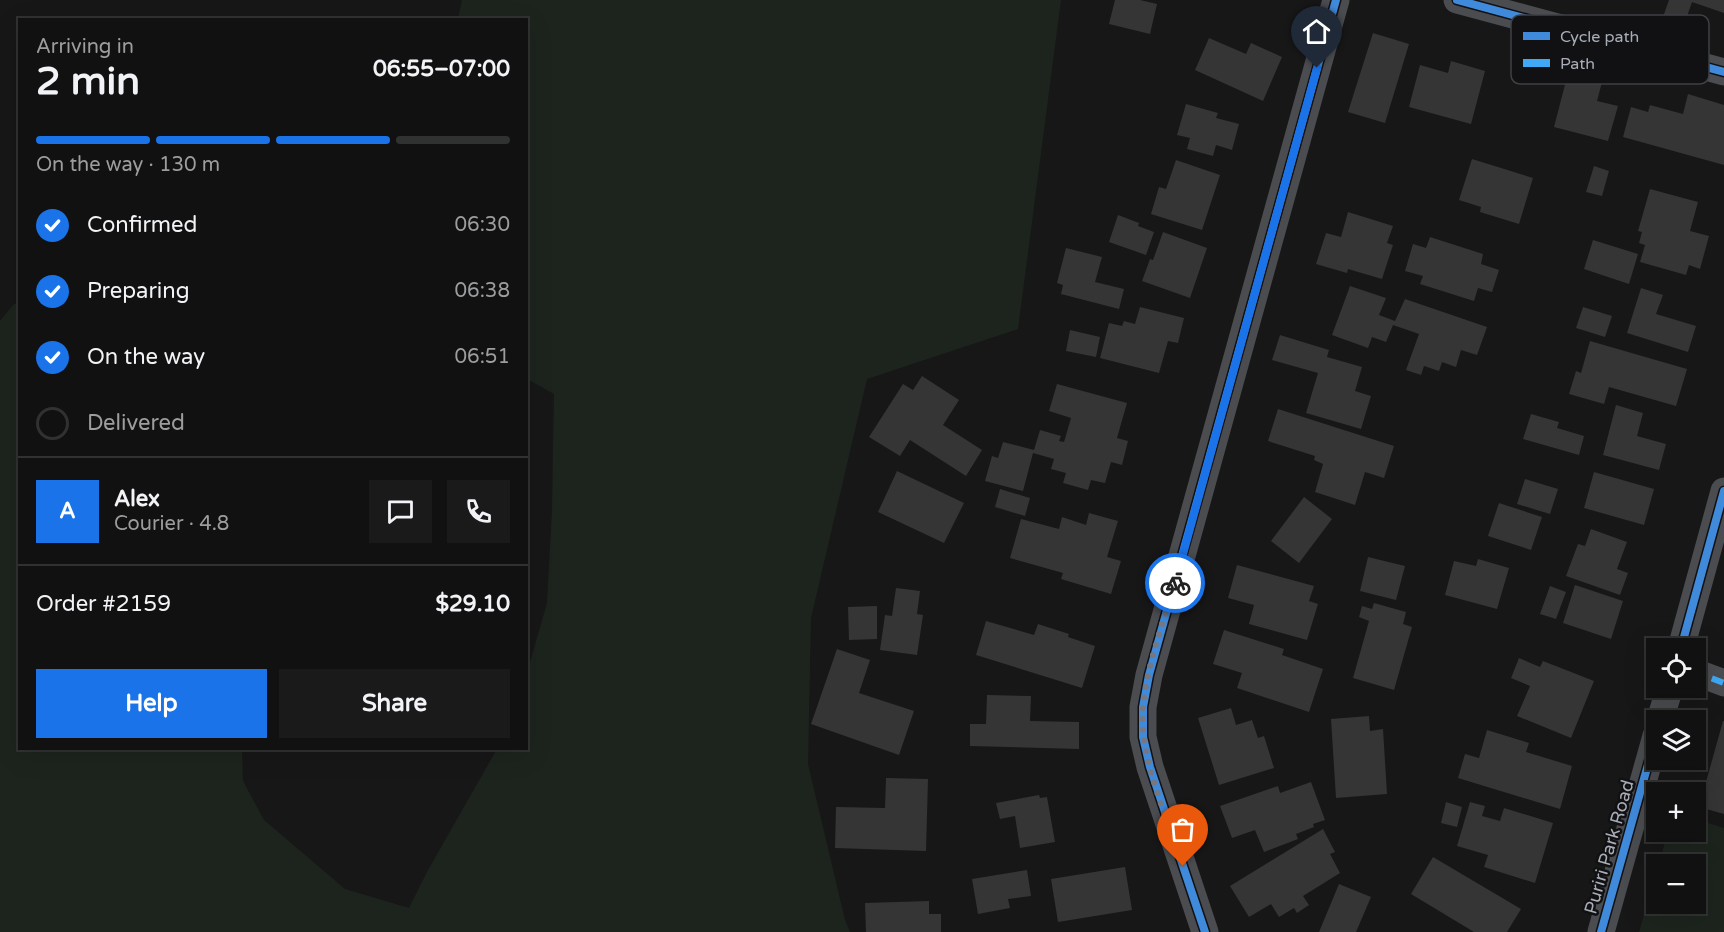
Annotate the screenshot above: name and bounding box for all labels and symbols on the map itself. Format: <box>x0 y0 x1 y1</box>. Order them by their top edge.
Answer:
pin <box>1291 6 1342 68</box>
legend <box>1511 15 1709 84</box>
text: Cycle path <box>1560 27 1639 47</box>
text: Path <box>1560 54 1595 74</box>
courier <box>1145 553 1205 613</box>
street label: Puriri Park Road <box>1579 777 1639 917</box>
pin <box>1157 804 1208 866</box>

